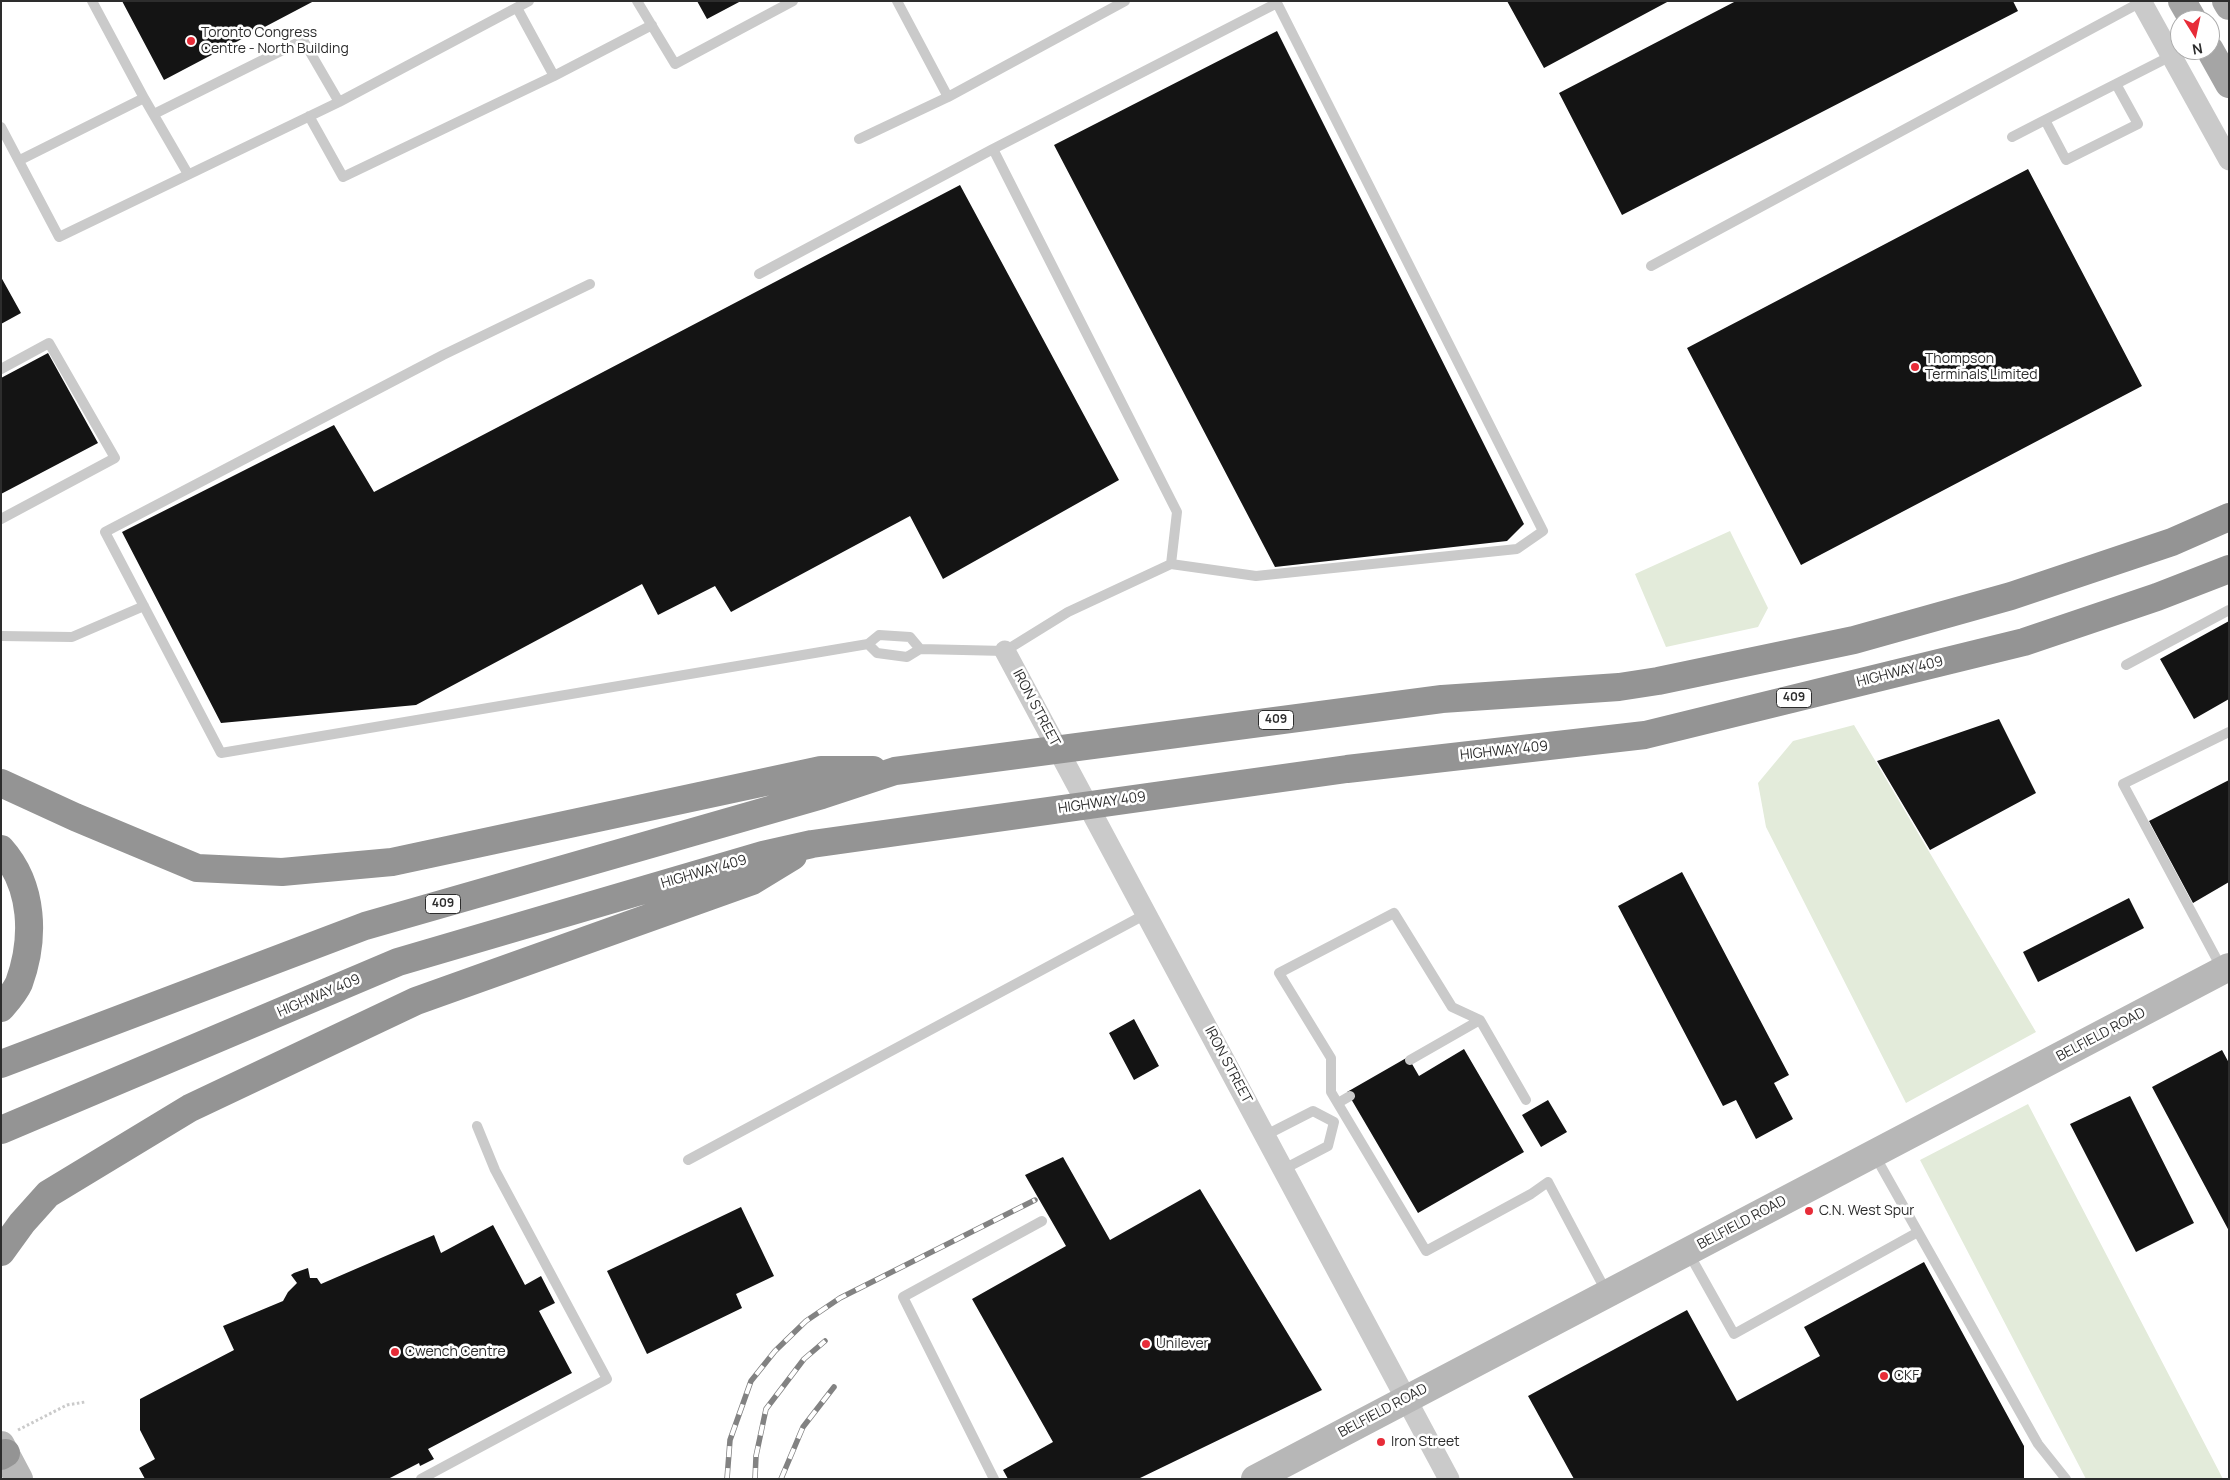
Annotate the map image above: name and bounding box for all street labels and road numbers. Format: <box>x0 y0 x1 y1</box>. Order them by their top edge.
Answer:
street label: HIGHWAY 409 <box>1855 653 1945 691</box>
street label: IRON STREET <box>1009 667 1063 749</box>
road number: 409 <box>1776 688 1812 708</box>
road number: 409 <box>1258 710 1294 730</box>
street label: HIGHWAY 409 <box>1459 738 1549 764</box>
street label: HIGHWAY 409 <box>1057 789 1147 817</box>
street label: HIGHWAY 409 <box>659 852 749 892</box>
road number: 409 <box>426 894 460 914</box>
street label: HIGHWAY 409 <box>275 971 363 1021</box>
street label: BELFIELD ROAD <box>2054 1005 2148 1065</box>
street label: IRON STREET <box>1201 1024 1255 1106</box>
street label: BELFIELD ROAD <box>1695 1193 1789 1253</box>
street label: BELFIELD ROAD <box>1336 1381 1430 1441</box>

